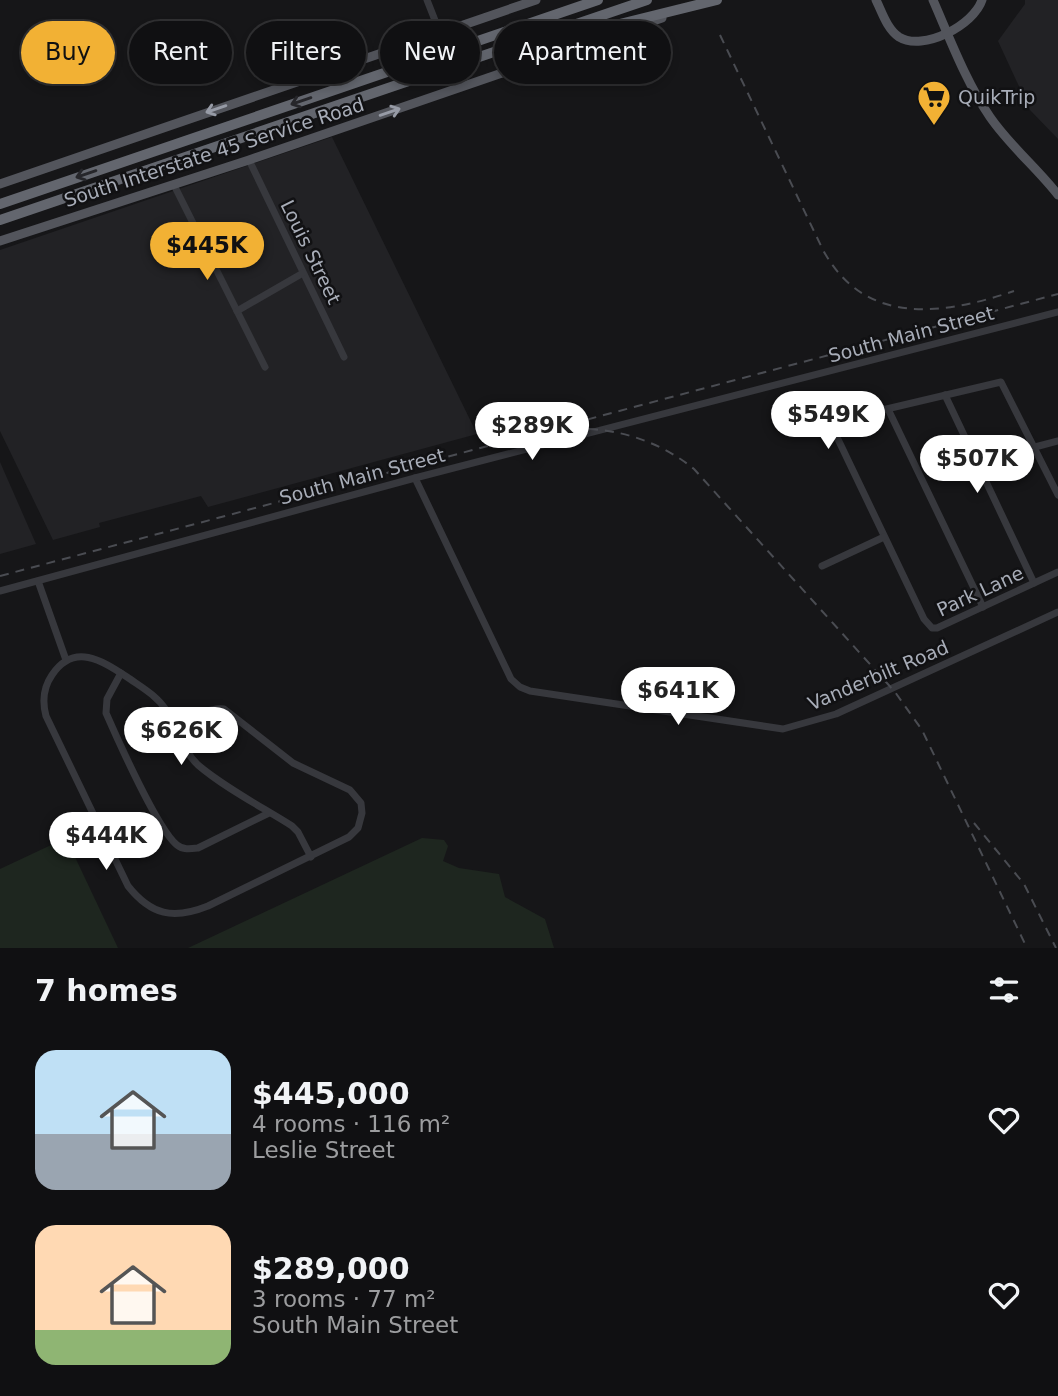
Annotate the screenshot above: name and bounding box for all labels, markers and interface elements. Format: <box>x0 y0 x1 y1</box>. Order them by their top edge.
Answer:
chip: Buy <box>21 21 115 84</box>
chip: Rent <box>129 21 232 84</box>
chip: Filters <box>246 21 366 84</box>
chip: New <box>380 21 480 84</box>
chip: Apartment <box>494 21 671 84</box>
supermarket icon: QuikTrip <box>915 78 953 127</box>
place label: QuikTrip <box>958 86 1035 108</box>
street label: South Interstate 45 Service Road <box>61 93 367 211</box>
one-way arrow <box>291 96 313 108</box>
one-way arrow <box>206 104 228 116</box>
one-way arrow <box>379 104 401 117</box>
one-way arrow <box>75 168 97 181</box>
street label: Louis Street <box>276 196 346 308</box>
pin: $445K <box>158 222 256 282</box>
text: $445K <box>166 232 248 258</box>
street label: South Main Street <box>826 301 996 367</box>
pin: $549K <box>779 392 877 451</box>
text: $549K <box>787 401 869 427</box>
pin: $289K <box>483 402 581 462</box>
text: $289K <box>491 412 573 438</box>
pin: $507K <box>928 435 1026 495</box>
street label: South Main Street <box>277 443 447 509</box>
text: $507K <box>936 445 1018 471</box>
street label: Park Lane <box>933 561 1027 621</box>
street label: Vanderbilt Road <box>804 635 952 715</box>
pin: $641K <box>629 668 727 727</box>
text: $641K <box>637 677 719 703</box>
pin: $626K <box>132 708 230 767</box>
text: $626K <box>140 717 222 743</box>
pin: $444K <box>57 812 155 872</box>
text: $444K <box>65 822 147 848</box>
icon: filters <box>985 971 1023 1009</box>
text: 7 homes <box>35 973 178 1008</box>
text: $445,000 <box>252 1076 410 1111</box>
icon: home <box>91 1078 175 1162</box>
icon: heart <box>985 1101 1023 1139</box>
text: 4 rooms · 116 m² <box>252 1111 450 1137</box>
text: Leslie Street <box>252 1137 395 1163</box>
text: $289,000 <box>252 1251 410 1286</box>
icon: home <box>91 1253 175 1337</box>
icon: heart <box>985 1276 1023 1314</box>
text: 3 rooms · 77 m² <box>252 1286 436 1312</box>
text: South Main Street <box>252 1312 458 1338</box>

